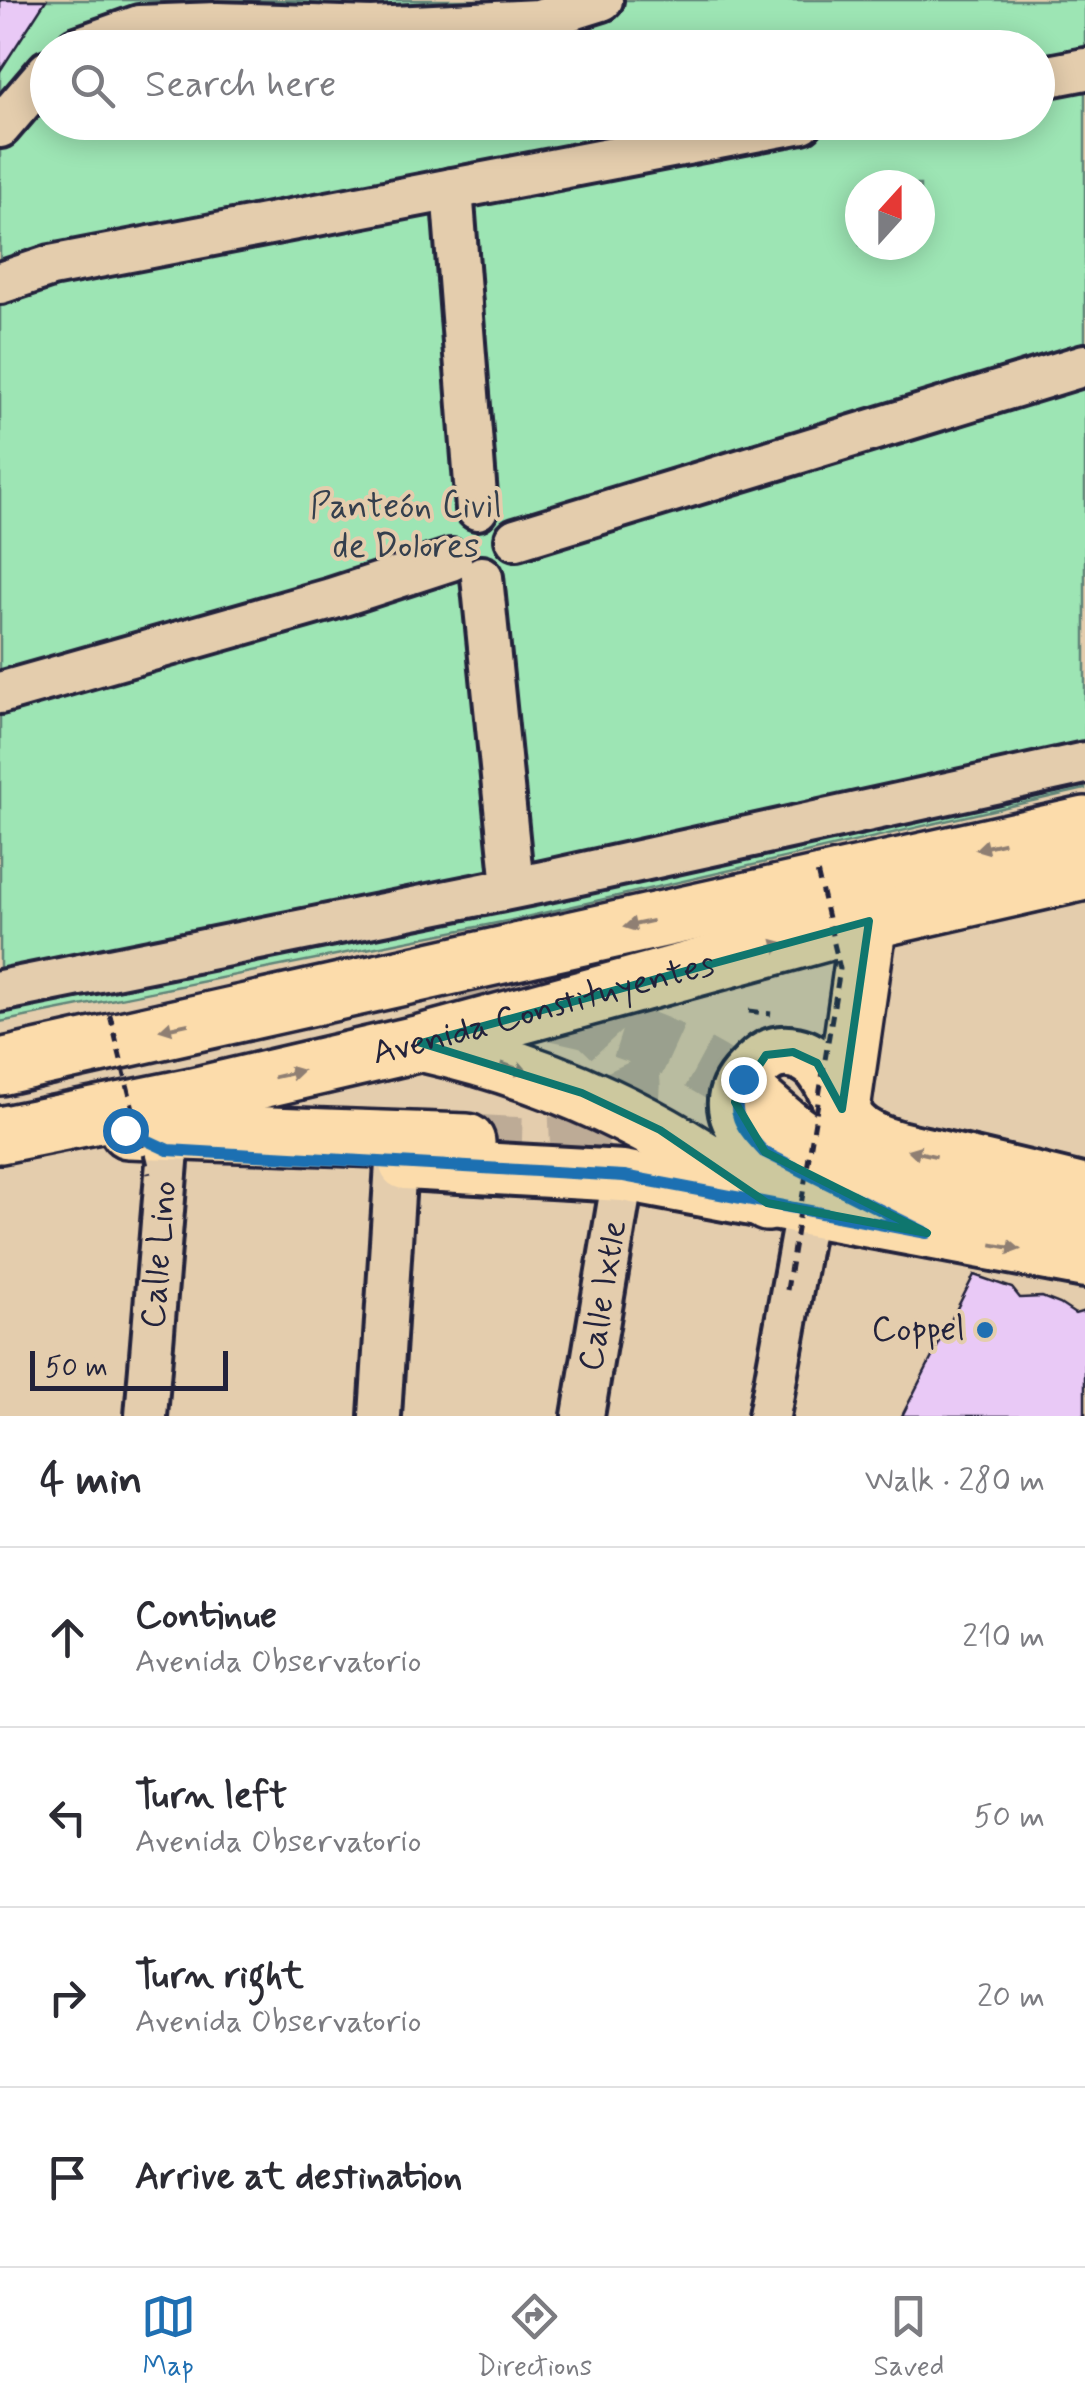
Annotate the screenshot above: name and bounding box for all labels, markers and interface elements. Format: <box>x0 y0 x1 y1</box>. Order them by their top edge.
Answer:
search box <box>30 30 1055 140</box>
icon: search <box>65 58 120 113</box>
text: Search here <box>145 61 336 110</box>
north arrow <box>845 170 935 260</box>
park label: Panteón Civil de Dolores <box>310 484 502 570</box>
one-way arrow <box>974 839 1005 854</box>
one-way arrow <box>622 916 653 932</box>
one-way arrow <box>756 939 787 955</box>
street label: Avenida Constituyentes <box>368 941 720 1077</box>
one-way arrow <box>158 1020 189 1035</box>
route end <box>721 1057 767 1103</box>
one-way arrow <box>501 1062 531 1077</box>
one-way arrow <box>273 1066 304 1081</box>
route start <box>103 1108 149 1154</box>
one-way arrow <box>906 1145 937 1160</box>
street label: Calle Lino <box>130 1179 188 1330</box>
street label: Calle Ixtle <box>568 1217 638 1375</box>
one-way arrow <box>991 1240 1022 1256</box>
place label: Coppel <box>872 1307 965 1353</box>
marker: Coppel <box>974 1319 996 1341</box>
scale bar <box>30 1346 228 1390</box>
text: 50 m <box>45 1350 108 1387</box>
text: 4 min <box>40 1454 142 1509</box>
text: Walk · 280 m <box>865 1460 1045 1502</box>
text: Continue <box>135 1592 277 1641</box>
icon: ahead <box>40 1610 95 1665</box>
text: 210 m <box>962 1616 1045 1658</box>
text: Avenida Observatorio <box>135 1641 421 1683</box>
text: Turn left <box>135 1772 287 1821</box>
icon: left <box>40 1790 95 1845</box>
text: 50 m <box>973 1796 1045 1838</box>
text: Avenida Observatorio <box>135 1821 421 1863</box>
text: Turn right <box>135 1952 304 2001</box>
icon: right <box>40 1970 95 2025</box>
text: 20 m <box>977 1976 1045 2018</box>
text: Avenida Observatorio <box>135 2001 421 2043</box>
icon: arrive <box>40 2150 95 2205</box>
text: Arrive at destination <box>135 2153 462 2202</box>
tab: Map <box>141 2289 196 2386</box>
tab: Directions <box>477 2289 592 2386</box>
tab: Saved <box>874 2289 944 2386</box>

